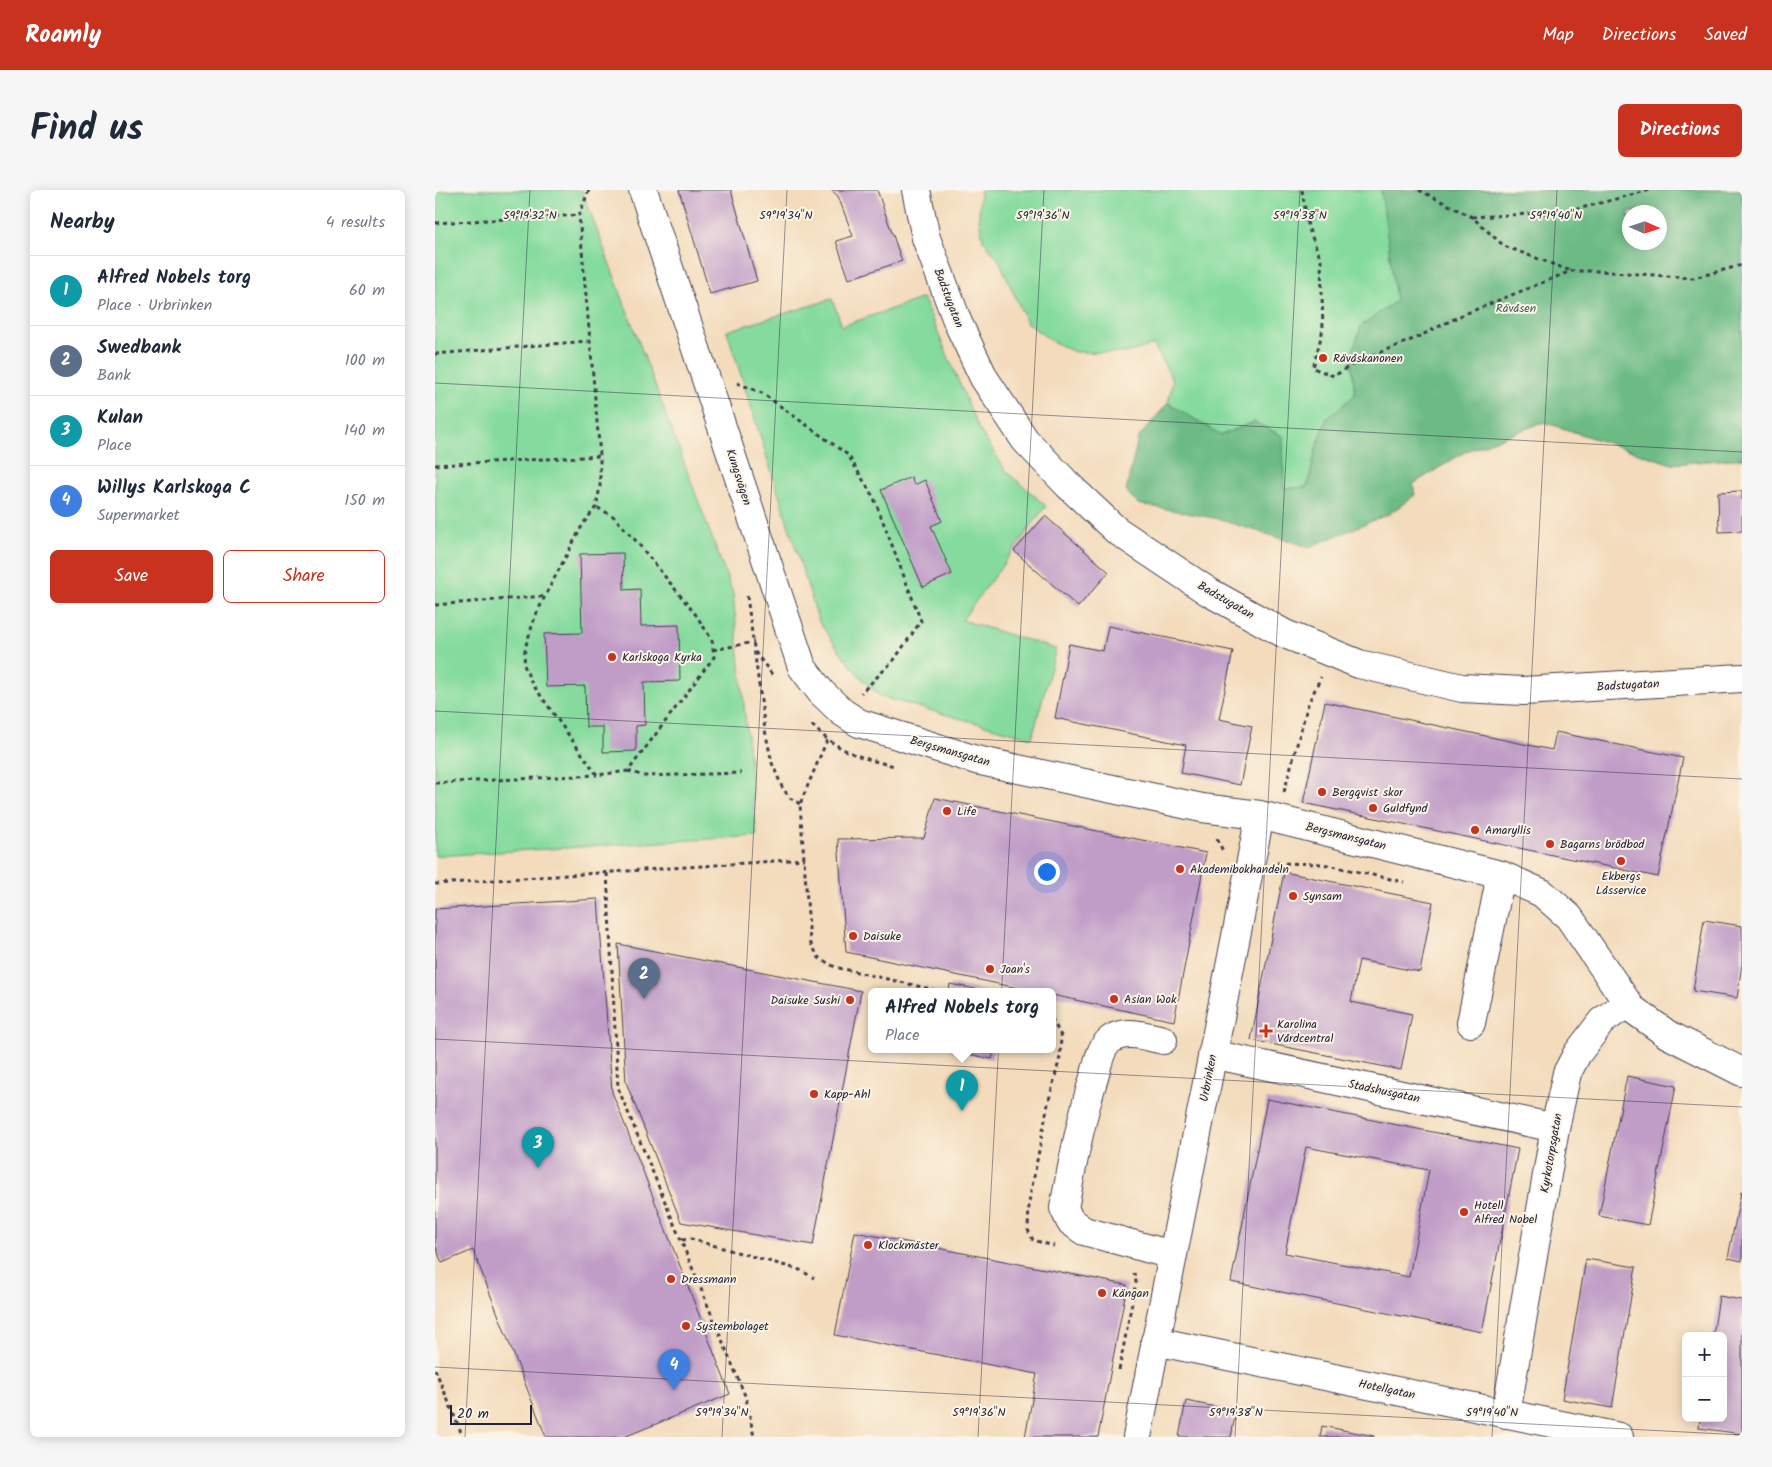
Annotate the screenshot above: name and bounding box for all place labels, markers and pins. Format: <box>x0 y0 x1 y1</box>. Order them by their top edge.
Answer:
place label: Rävåskanonen <box>1333 349 1403 368</box>
marker: Rävåskanonen <box>1317 352 1329 364</box>
place label: Karlskoga Kyrka <box>622 648 702 667</box>
marker: Karlskoga Kyrka <box>606 651 618 663</box>
place label: Bergqvist skor <box>1332 783 1404 802</box>
marker: Bergqvist skor <box>1316 786 1328 798</box>
place label: Guldfynd <box>1383 799 1429 818</box>
place label: Life <box>957 802 977 821</box>
marker: Guldfynd <box>1367 802 1379 814</box>
marker: Life <box>941 805 953 817</box>
place label: Amaryllis <box>1485 821 1531 840</box>
marker: Amaryllis <box>1469 824 1481 836</box>
place label: Bagarns brödbod <box>1560 835 1645 854</box>
marker: Bagarns brödbod <box>1544 838 1556 850</box>
marker: Ekbergs Låsservice <box>1615 855 1627 867</box>
place label: Akademibokhandeln <box>1190 860 1289 879</box>
marker: Akademibokhandeln <box>1174 863 1186 875</box>
place label: Ekbergs Låsservice <box>1596 867 1647 900</box>
place label: Synsam <box>1303 887 1342 906</box>
marker: Synsam <box>1287 890 1299 902</box>
place label: Daisuke <box>863 927 902 946</box>
marker: Daisuke <box>847 930 859 942</box>
pin: 2 <box>628 958 660 999</box>
place label: Joan's <box>1000 960 1030 979</box>
marker: Joan's <box>984 963 996 975</box>
place label: Asian Wok <box>1124 990 1177 1009</box>
place label: Daisuke Sushi <box>771 991 841 1010</box>
marker: Asian Wok <box>1108 993 1120 1005</box>
marker: Daisuke Sushi <box>844 994 856 1006</box>
place label: Karolina Vårdcentral <box>1277 1015 1333 1048</box>
marker: Karolina Vårdcentral <box>1259 1024 1273 1038</box>
pin: 1 <box>946 1070 978 1111</box>
place label: Kapp-Ahl <box>824 1085 870 1104</box>
marker: Kapp-Ahl <box>808 1088 820 1100</box>
pin: 3 <box>522 1127 554 1168</box>
place label: Hotell Alfred Nobel <box>1474 1196 1537 1229</box>
marker: Hotell Alfred Nobel <box>1458 1206 1470 1218</box>
place label: Klockmäster <box>878 1236 940 1255</box>
marker: Klockmäster <box>862 1239 874 1251</box>
place label: Dressmann <box>681 1270 736 1289</box>
marker: Dressmann <box>665 1273 677 1285</box>
place label: Kängan <box>1112 1284 1149 1303</box>
marker: Kängan <box>1096 1287 1108 1299</box>
place label: Systembolaget <box>696 1317 769 1336</box>
marker: Systembolaget <box>680 1320 692 1332</box>
pin: 4 <box>658 1349 690 1390</box>

